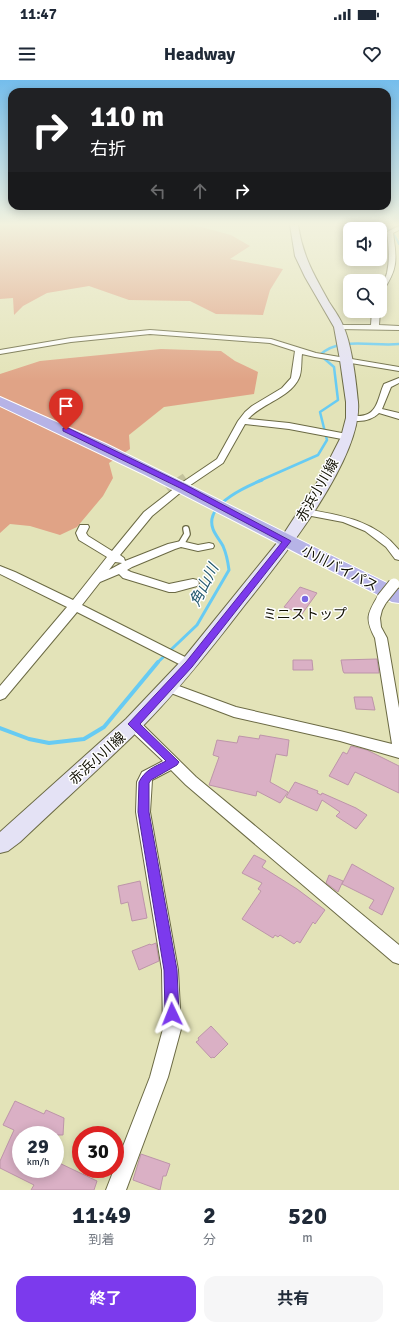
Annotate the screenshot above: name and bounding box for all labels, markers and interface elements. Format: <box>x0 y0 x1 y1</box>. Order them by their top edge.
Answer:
text: 11:47 <box>20 5 57 23</box>
icon: menu <box>16 43 38 65</box>
text: Headway <box>164 43 235 65</box>
icon: heart <box>361 43 383 65</box>
text: 110 m <box>90 100 164 134</box>
icon: right <box>24 104 76 156</box>
text: 右折 <box>90 138 126 160</box>
icon: left <box>147 180 169 202</box>
icon: ahead <box>189 180 211 202</box>
icon: right <box>231 180 253 202</box>
map controls <box>343 222 387 318</box>
button: sound <box>343 222 387 266</box>
button: search <box>343 274 387 318</box>
pin <box>49 389 83 430</box>
icon: arrive <box>55 395 77 417</box>
street label: 赤浜小川線 <box>293 456 342 525</box>
street label: 小川バイパス <box>299 542 381 595</box>
water label: 角山川 <box>186 559 223 609</box>
marker: ミニストップ <box>300 594 310 604</box>
place label: ミニストップ <box>263 606 347 623</box>
street label: 赤浜小川線 <box>66 729 129 788</box>
position arrow <box>151 993 193 1035</box>
speed limit sign: 30 <box>72 1126 124 1178</box>
text: 29 <box>27 1134 49 1159</box>
text: km/h <box>27 1156 49 1168</box>
text: 11:49 <box>72 1200 131 1230</box>
text: 2 <box>203 1200 216 1230</box>
text: 520 <box>288 1201 327 1231</box>
text: m <box>302 1230 313 1246</box>
text: 到着 <box>88 1232 115 1248</box>
text: 分 <box>203 1232 216 1248</box>
button: 終了 <box>16 1276 196 1322</box>
button: 共有 <box>204 1276 383 1322</box>

